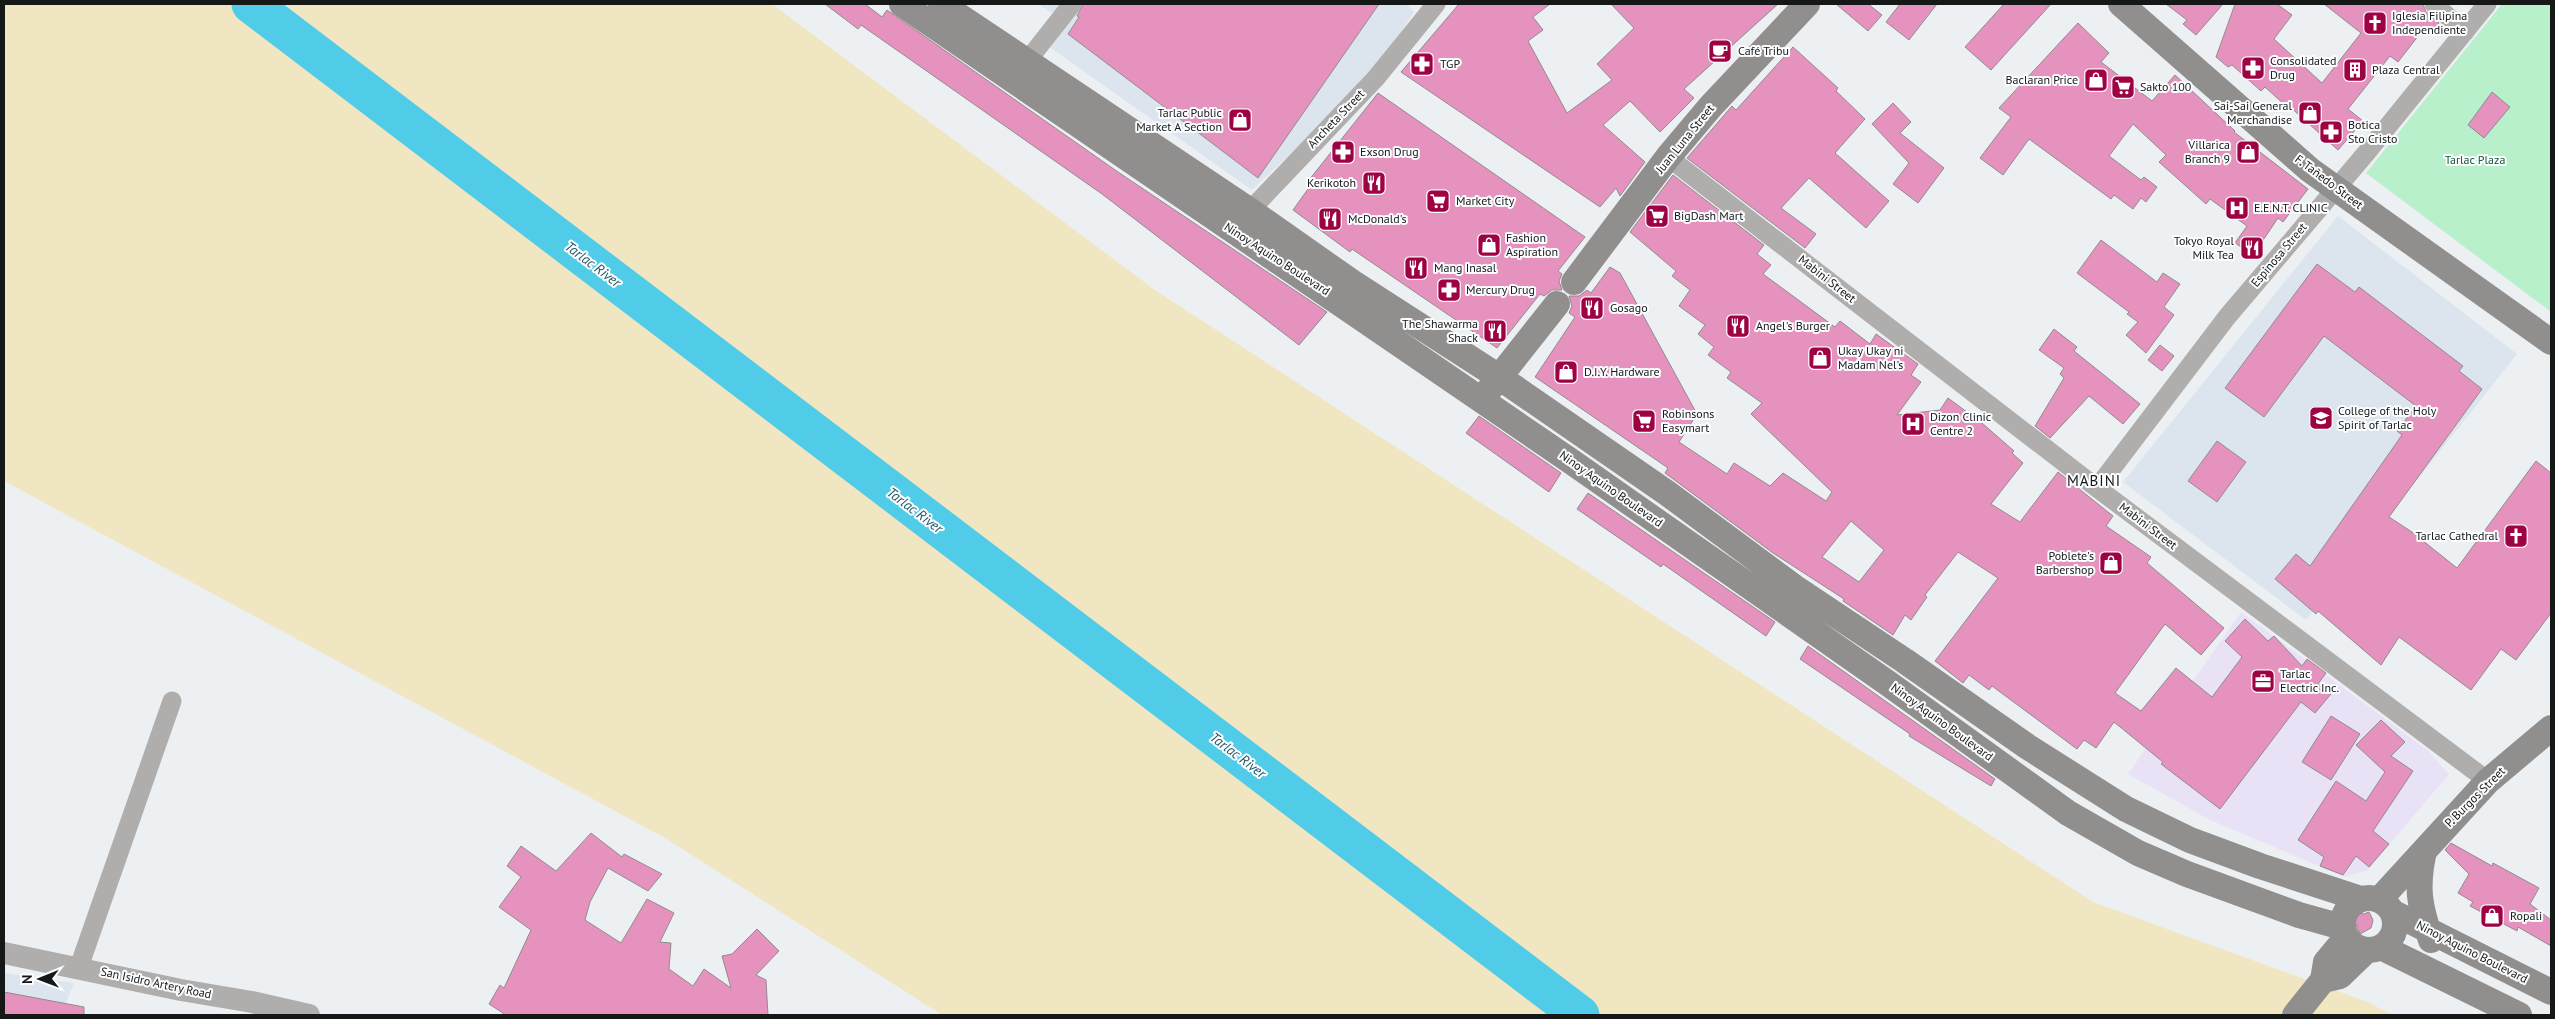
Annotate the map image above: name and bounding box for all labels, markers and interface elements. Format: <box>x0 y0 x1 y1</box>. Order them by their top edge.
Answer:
place label: Iglesia Filipina Independiente <box>2392 8 2467 37</box>
church icon: Iglesia Filipina Independiente <box>2362 10 2388 36</box>
cafe icon: Café Tribu <box>1707 38 1733 64</box>
place label: Café Tribu <box>1738 43 1789 58</box>
pharmacy icon: TGP <box>1409 51 1435 77</box>
place label: Consolidated Drug <box>2270 53 2337 82</box>
pharmacy icon: Consolidated Drug <box>2240 55 2266 81</box>
place label: TGP <box>1440 56 1460 71</box>
building icon: Plaza Central <box>2342 57 2368 83</box>
place label: Plaza Central <box>2372 62 2440 77</box>
shop icon: Baclaran Price <box>2083 67 2109 93</box>
place label: Baclaran Price <box>2006 72 2078 87</box>
supermarket icon: Sakto 100 <box>2110 74 2136 100</box>
place label: Sakto 100 <box>2140 79 2192 94</box>
street label: Ancheta Street <box>1304 86 1367 151</box>
place label: Sai-Sai General Merchandise <box>2214 98 2292 127</box>
shop icon: Sai-Sai General Merchandise <box>2297 100 2323 126</box>
street label: Juan Luna Street <box>1652 101 1717 177</box>
place label: Tarlac Public Market A Section <box>1136 105 1223 134</box>
shop icon: Tarlac Public Market A Section <box>1227 107 1253 133</box>
place label: Botica Sto Cristo <box>2348 117 2397 146</box>
pharmacy icon: Botica Sto Cristo <box>2318 119 2344 145</box>
place label: Villarica Branch 9 <box>2185 137 2230 166</box>
pharmacy icon: Exson Drug <box>1330 139 1356 165</box>
shop icon: Villarica Branch 9 <box>2235 139 2261 165</box>
place label: Exson Drug <box>1360 144 1419 159</box>
street label: F. Tañedo Street <box>2292 151 2366 212</box>
park label: Tarlac Plaza <box>2445 152 2505 167</box>
restaurant icon: Kerikotoh <box>1361 170 1387 196</box>
place label: Kerikotoh <box>1307 175 1356 190</box>
supermarket icon: Market City <box>1425 188 1451 214</box>
place label: Market City <box>1456 193 1515 208</box>
hospital icon: E.E.N.T. CLINIC <box>2224 195 2250 221</box>
place label: E.E.N.T. CLINIC <box>2254 200 2328 215</box>
supermarket icon: BigDash Mart <box>1644 203 1670 229</box>
restaurant icon: McDonald's <box>1317 206 1343 232</box>
place label: BigDash Mart <box>1674 208 1743 223</box>
place label: McDonald's <box>1348 211 1407 226</box>
street label: Ninoy Aquino Boulevard <box>1222 219 1333 298</box>
street label: Espinosa Street <box>2247 220 2310 290</box>
place label: Fashion Aspiration <box>1506 230 1558 259</box>
shop icon: Fashion Aspiration <box>1476 232 1502 258</box>
place label: Tokyo Royal Milk Tea <box>2174 233 2234 262</box>
restaurant icon: Tokyo Royal Milk Tea <box>2239 235 2265 261</box>
water label: Tarlac River <box>561 237 626 292</box>
street label: Mabini Street <box>1796 252 1859 306</box>
restaurant icon: Mang Inasal <box>1403 255 1429 281</box>
place label: Mang Inasal <box>1434 260 1497 275</box>
pharmacy icon: Mercury Drug <box>1436 277 1462 303</box>
place label: Mercury Drug <box>1466 282 1535 297</box>
restaurant icon: Gosago <box>1579 295 1605 321</box>
place label: Gosago <box>1610 300 1648 315</box>
restaurant icon: Angel's Burger <box>1725 313 1751 339</box>
place label: The Shawarma Shack <box>1402 316 1478 345</box>
restaurant icon: The Shawarma Shack <box>1482 318 1508 344</box>
place label: Angel's Burger <box>1756 318 1830 333</box>
place label: Ukay Ukay ni Madam Nel's <box>1838 343 1904 372</box>
shop icon: Ukay Ukay ni Madam Nel's <box>1807 345 1833 371</box>
shop icon: D.I.Y. Hardware <box>1553 359 1579 385</box>
place label: D.I.Y. Hardware <box>1584 364 1660 379</box>
place label: College of the Holy Spirit of Tarlac <box>2338 403 2437 432</box>
school or university icon: College of the Holy Spirit of Tarlac <box>2308 405 2334 431</box>
place label: Robinsons Easymart <box>1662 406 1714 435</box>
supermarket icon: Robinsons Easymart <box>1631 408 1657 434</box>
place label: Dizon Clinic Centre 2 <box>1930 409 1992 438</box>
hospital icon: Dizon Clinic Centre 2 <box>1900 411 1926 437</box>
street label: Ninoy Aquino Boulevard <box>1557 447 1666 530</box>
district label: MABINI <box>2067 471 2121 490</box>
water label: Tarlac River <box>883 483 948 538</box>
street label: Mabini Street <box>2116 499 2180 552</box>
church icon: Tarlac Cathedral <box>2503 523 2529 549</box>
place label: Tarlac Cathedral <box>2415 528 2498 543</box>
place label: Poblete's Barbershop <box>2036 548 2094 577</box>
shop icon: Poblete's Barbershop <box>2098 550 2124 576</box>
place label: Tarlac Electric Inc. <box>2280 666 2339 695</box>
office icon: Tarlac Electric Inc. <box>2250 668 2276 694</box>
street label: Ninoy Aquino Boulevard <box>1888 679 1996 764</box>
water label: Tarlac River <box>1206 728 1271 783</box>
street label: P. Burgos Street <box>2441 763 2508 830</box>
shop icon: Ropali <box>2479 903 2505 929</box>
place label: Ropali <box>2510 908 2542 923</box>
street label: Ninoy Aquino Boulevard <box>2414 917 2530 986</box>
north arrow <box>15 954 65 1004</box>
street label: San Isidro Artery Road <box>99 963 213 1002</box>
text: N <box>18 974 36 984</box>

